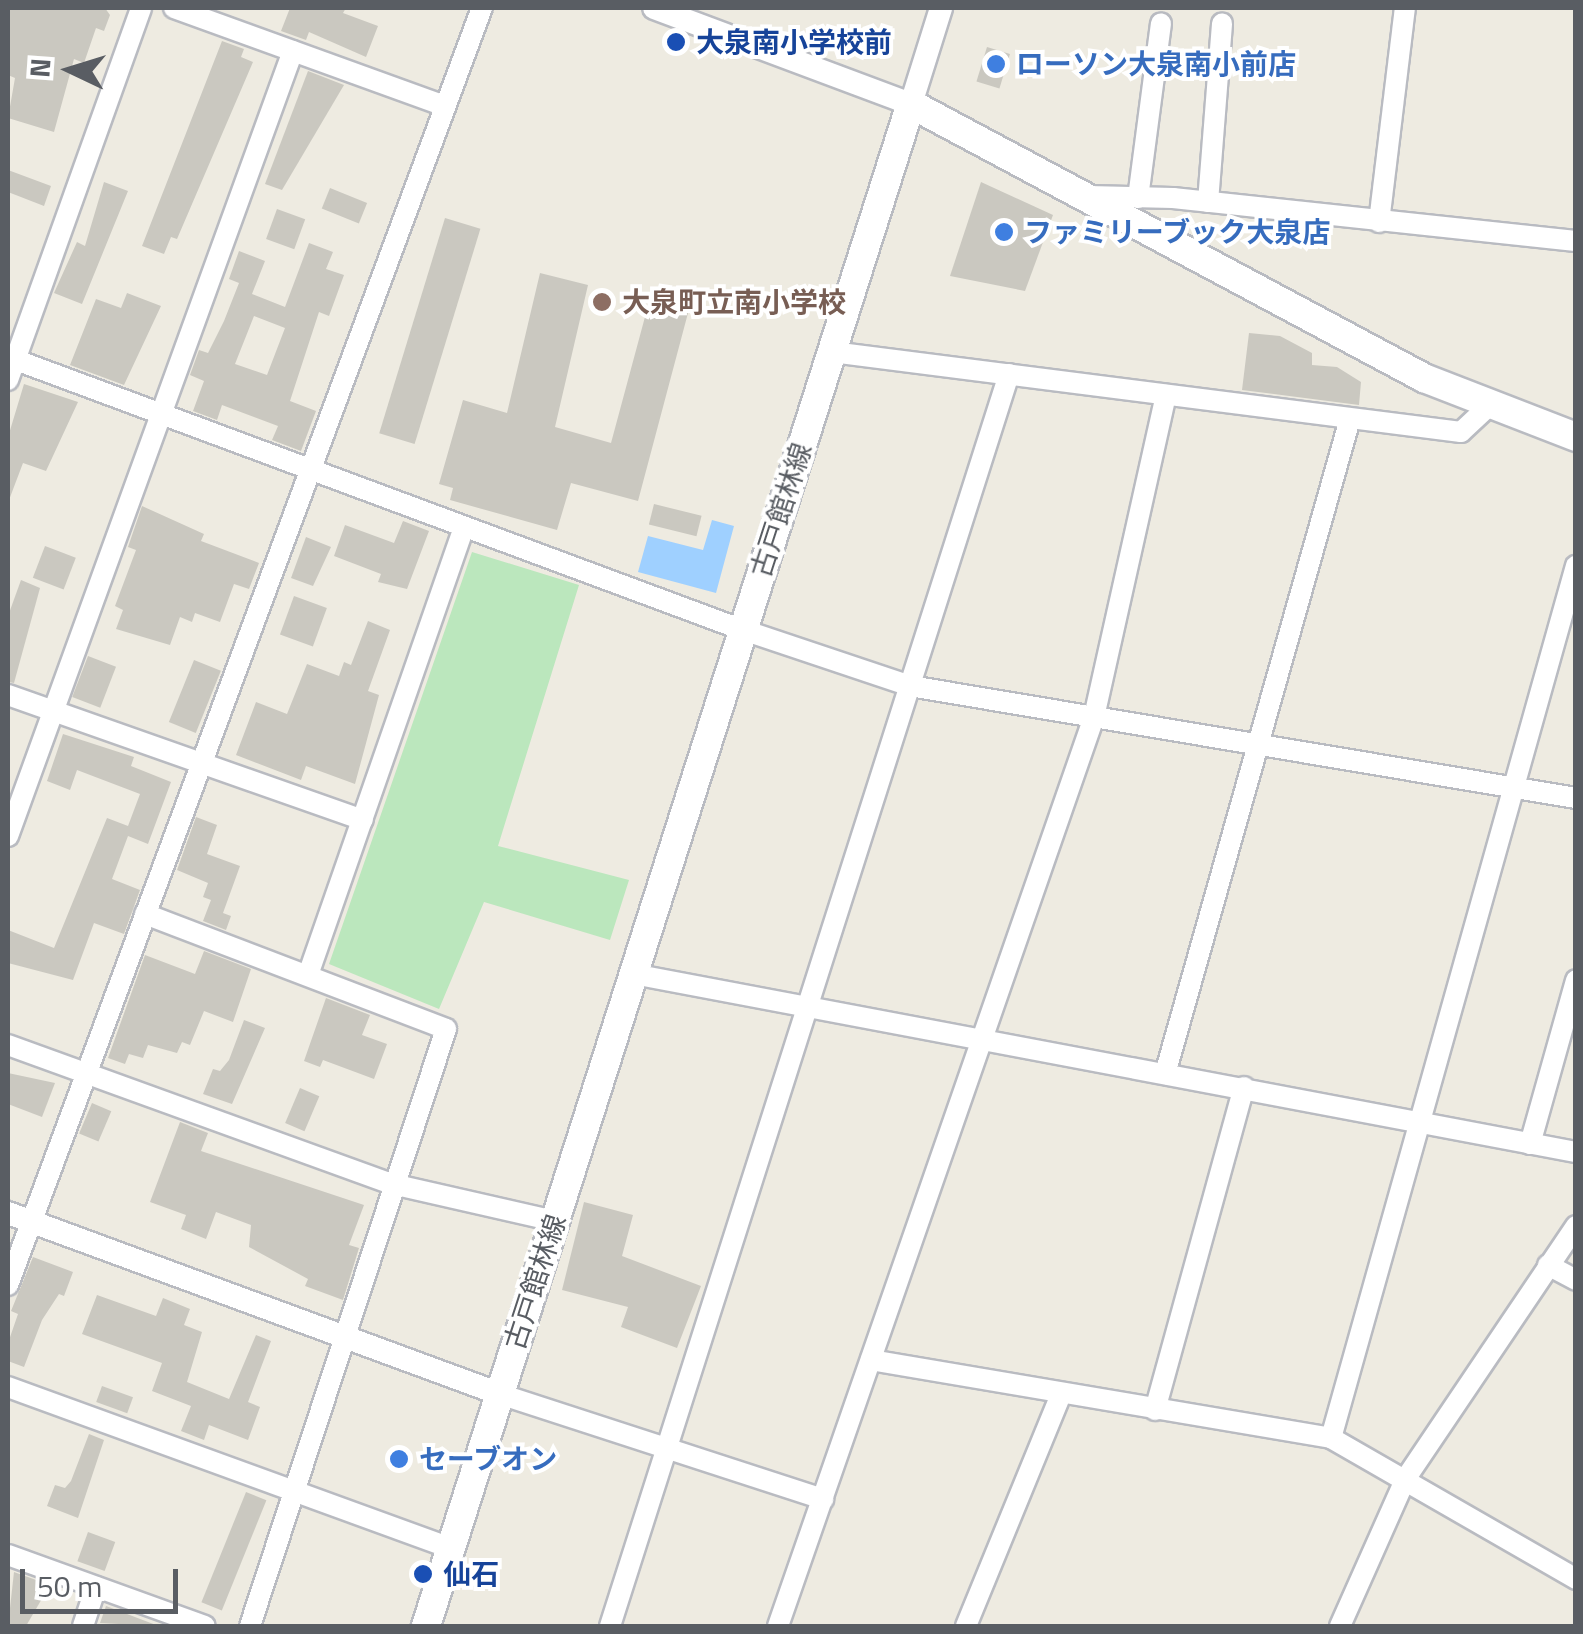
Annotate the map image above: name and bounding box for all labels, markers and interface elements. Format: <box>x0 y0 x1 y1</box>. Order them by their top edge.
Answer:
north arrow <box>20 20 120 120</box>
place label: 大泉南小学校前 <box>696 25 892 59</box>
marker: 大泉南小学校前 <box>665 31 687 53</box>
place label: ローソン大泉南小前店 <box>1016 47 1296 81</box>
marker: ローソン大泉南小前店 <box>985 53 1007 75</box>
text: N <box>17 57 62 79</box>
place label: ファミリーブック大泉店 <box>1024 215 1332 249</box>
marker: ファミリーブック大泉店 <box>993 221 1015 243</box>
place label: 大泉町立南小学校 <box>622 285 846 319</box>
marker: 大泉町立南小学校 <box>591 291 613 313</box>
street label: 古戸館林線 <box>743 438 819 582</box>
street label: 古戸館林線 <box>497 1210 573 1354</box>
place label: セーブオン <box>419 1442 559 1476</box>
marker: セーブオン <box>388 1448 410 1470</box>
scale bar <box>25 1549 182 1611</box>
place label: 仙石 <box>443 1557 499 1591</box>
text: 50 m <box>37 1563 102 1609</box>
marker: 仙石 <box>412 1563 434 1585</box>

